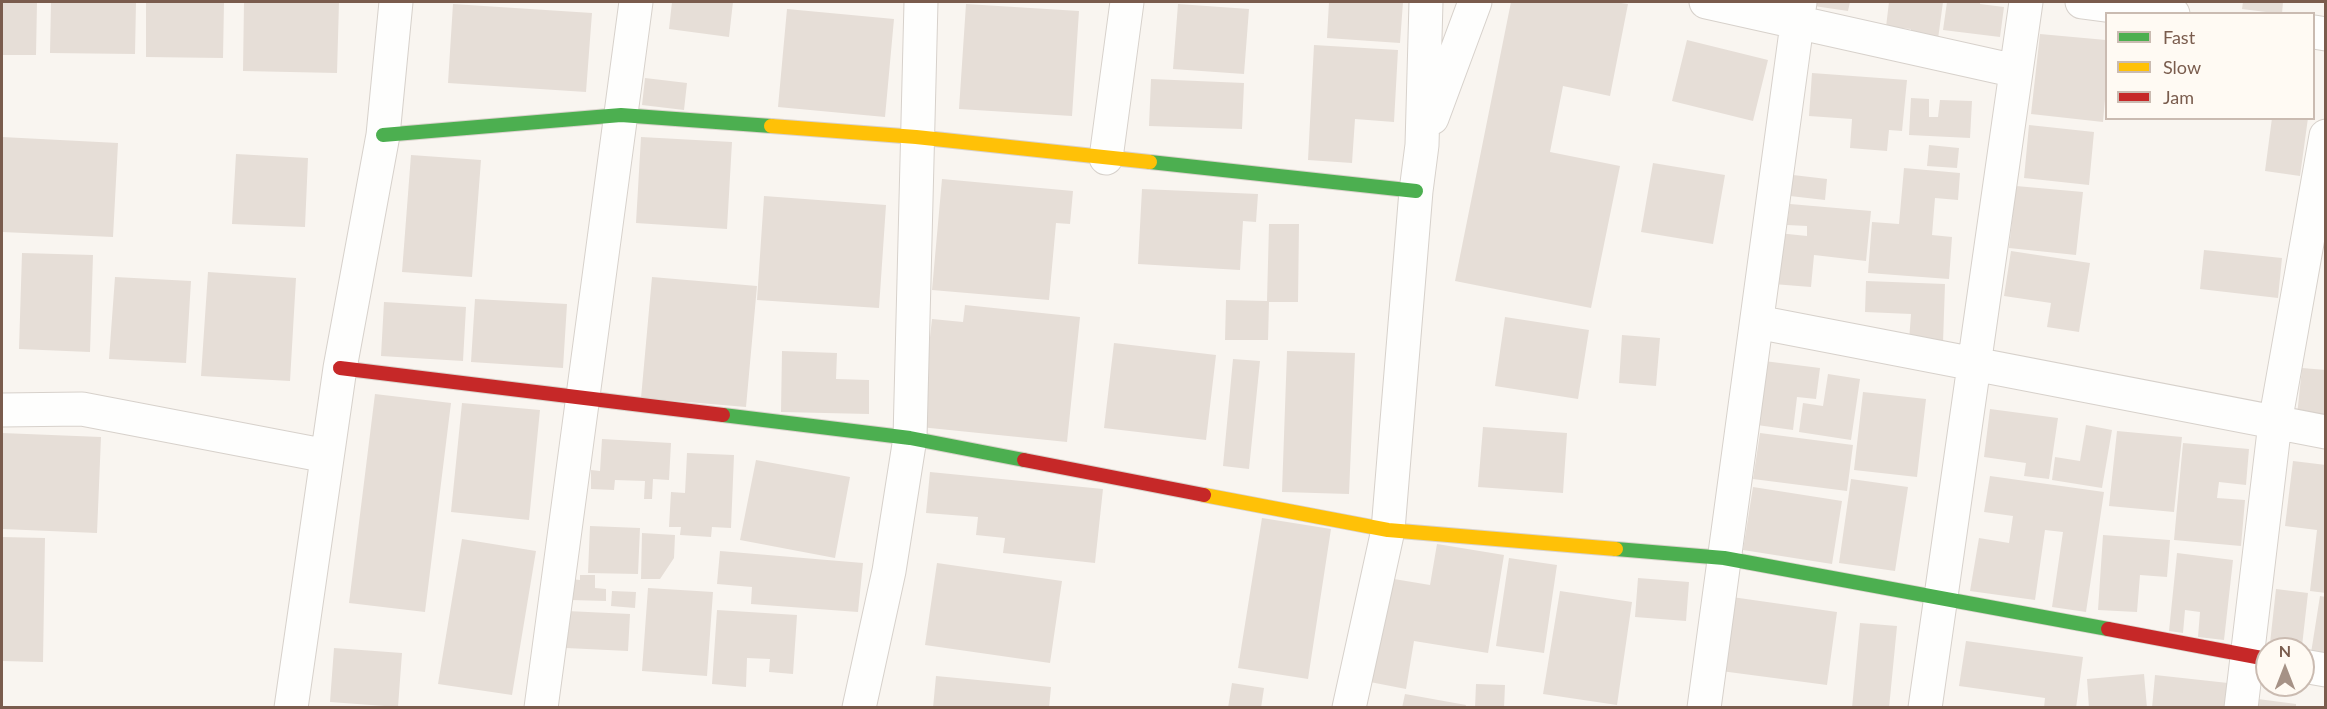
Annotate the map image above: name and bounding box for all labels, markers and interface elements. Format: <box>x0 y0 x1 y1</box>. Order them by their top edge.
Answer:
legend <box>2105 12 2315 120</box>
text: Fast <box>2163 26 2195 48</box>
text: Slow <box>2163 56 2201 78</box>
text: Jam <box>2163 86 2194 108</box>
north arrow <box>2255 637 2315 697</box>
text: N <box>2279 641 2291 660</box>

